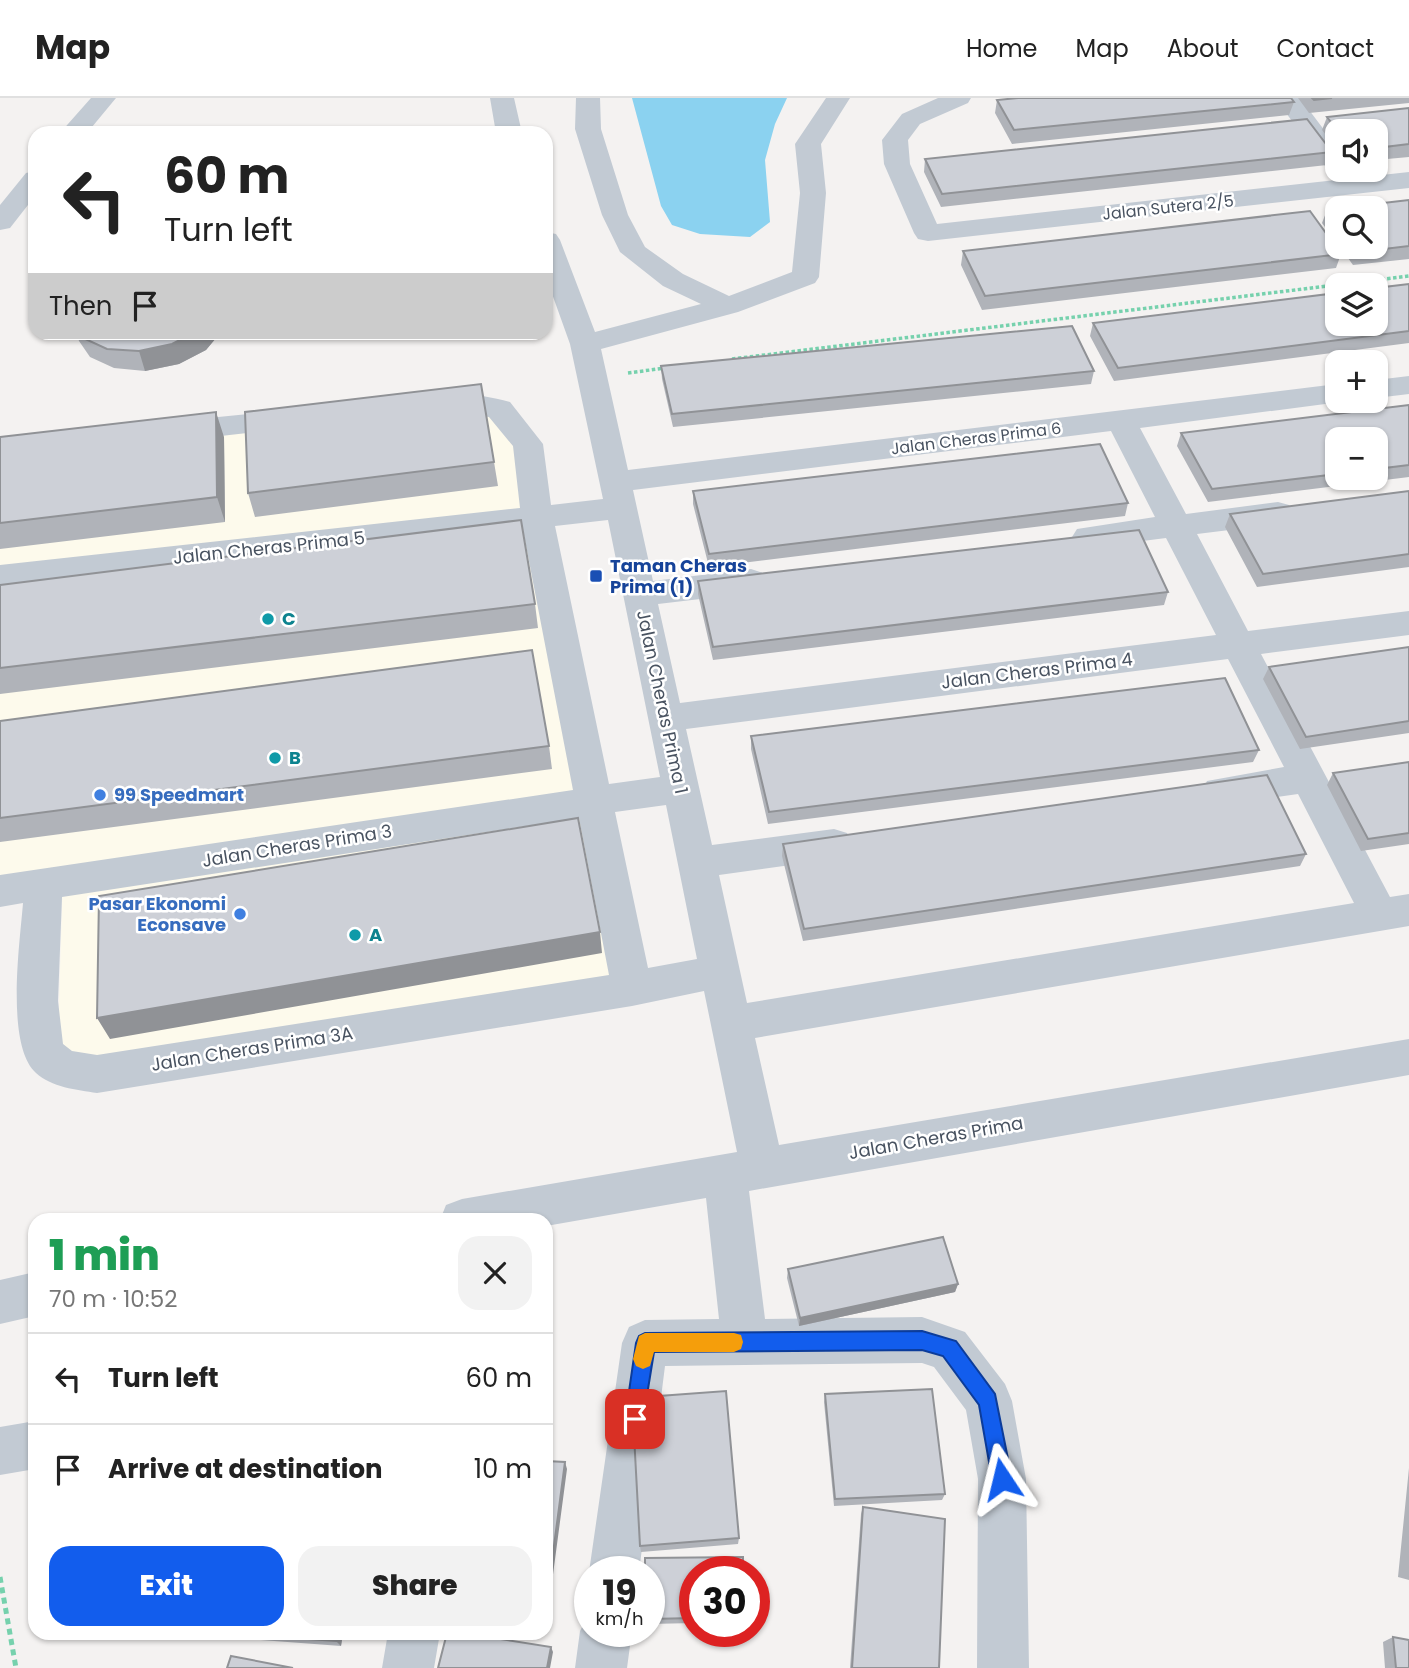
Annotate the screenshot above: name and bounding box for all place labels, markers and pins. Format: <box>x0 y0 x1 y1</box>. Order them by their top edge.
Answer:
place label: Taman Cheras Prima (1) <box>610 553 747 599</box>
marker: Taman Cheras Prima (1) <box>588 568 604 584</box>
place label: C <box>282 606 296 631</box>
marker: C <box>260 611 276 627</box>
place label: B <box>289 745 301 770</box>
marker: B <box>267 750 283 766</box>
place label: 99 Speedmart <box>114 782 244 807</box>
marker: 99 Speedmart <box>92 787 108 803</box>
place label: Pasar Ekonomi Econsave <box>88 891 226 937</box>
marker: Pasar Ekonomi Econsave <box>232 906 248 922</box>
place label: A <box>369 922 382 947</box>
marker: A <box>347 927 363 943</box>
pin <box>605 1389 665 1449</box>

